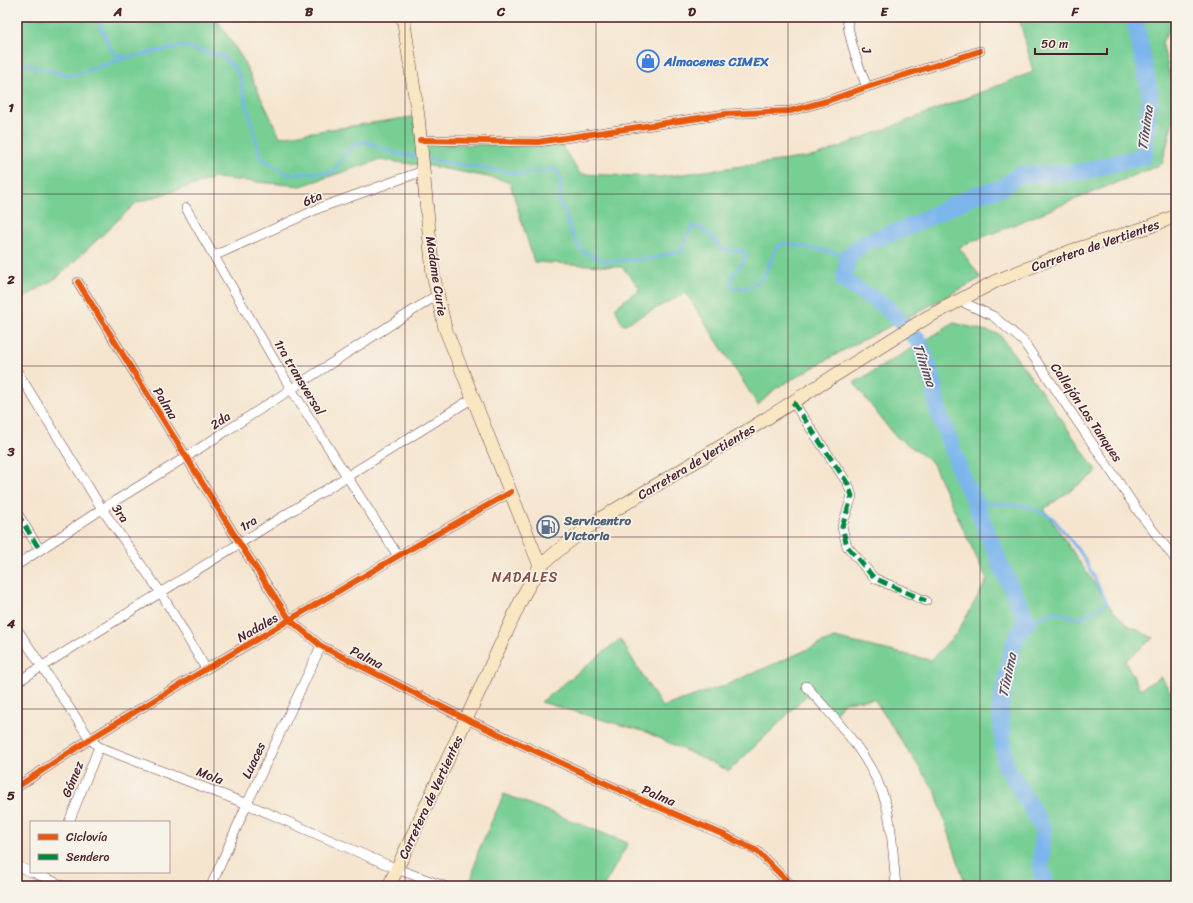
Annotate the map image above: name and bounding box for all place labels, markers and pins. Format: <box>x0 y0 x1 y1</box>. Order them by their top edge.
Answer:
shop icon: Almacenes CIMEX <box>635 48 661 74</box>
place label: Almacenes CIMEX <box>663 50 769 73</box>
place label: Servicentro Victoria <box>563 509 632 547</box>
fuel station icon: Servicentro Victoria <box>535 514 561 540</box>

